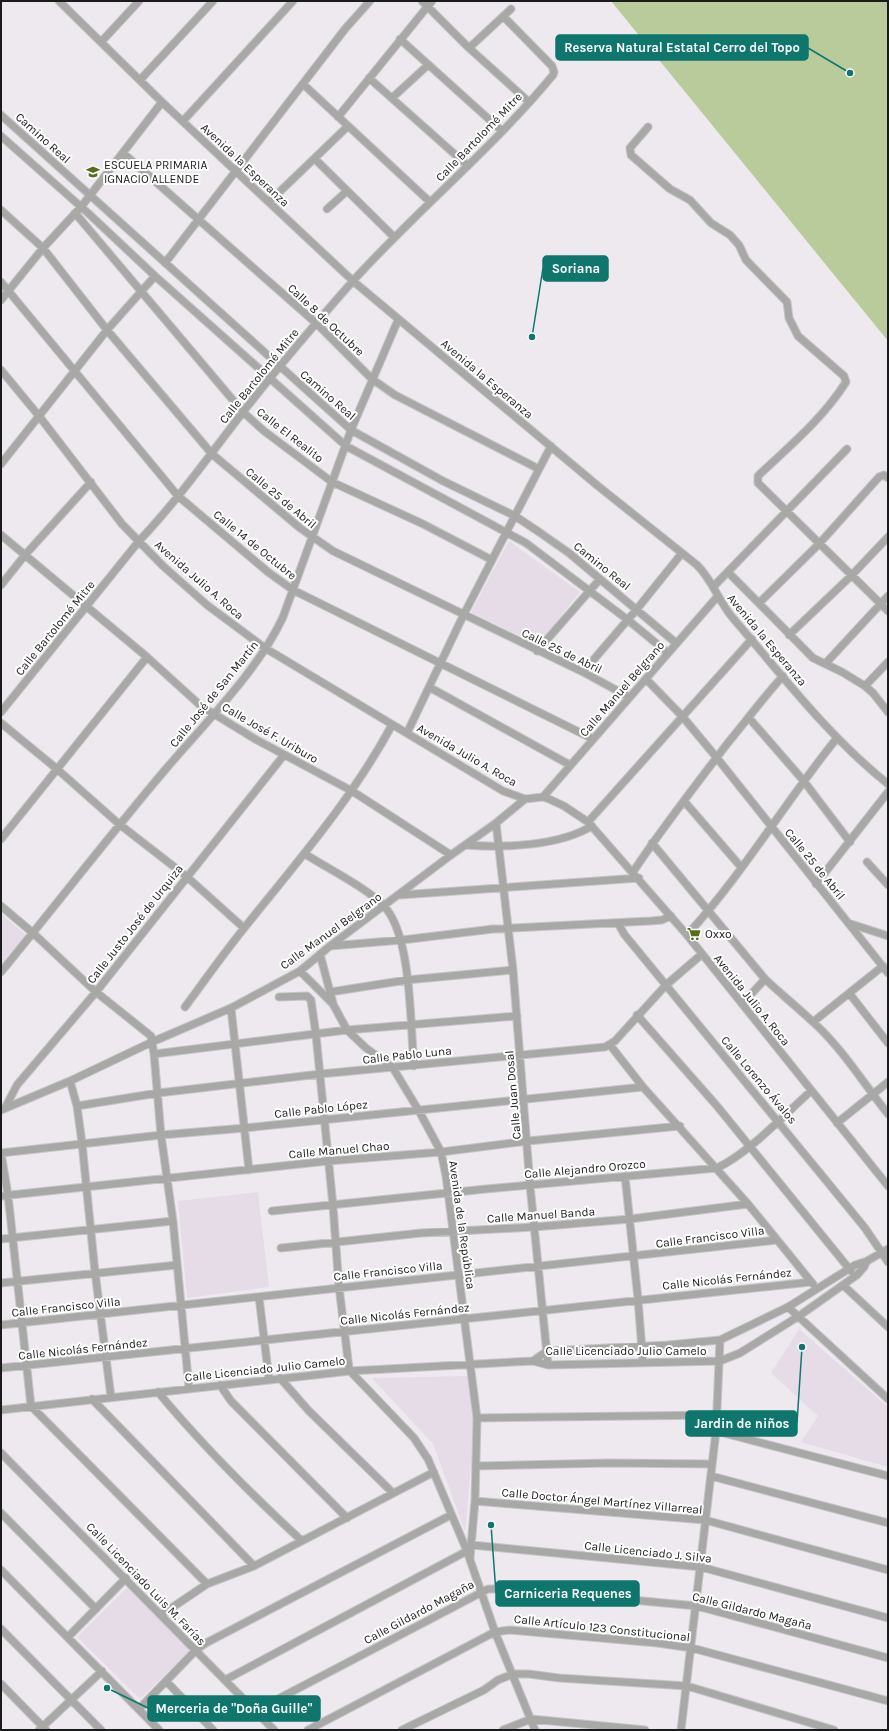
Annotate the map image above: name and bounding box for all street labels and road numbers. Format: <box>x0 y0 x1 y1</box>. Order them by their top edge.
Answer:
street label: Calle Bartolomé Mitre <box>433 90 525 184</box>
street label: Camino Real <box>13 110 73 166</box>
street label: Avenida la Esperanza <box>198 120 292 210</box>
street label: Calle 8 de Octubre <box>285 281 367 359</box>
street label: Calle Bartolomé Mitre <box>216 326 302 426</box>
street label: Avenida la Esperanza <box>438 336 536 422</box>
street label: Camino Real <box>297 367 359 423</box>
street label: Calle El Realito <box>254 405 326 465</box>
street label: Calle 25 de Abril <box>243 464 319 532</box>
street label: Calle 14 de Octubre <box>211 507 299 583</box>
street label: Avenida Julio A. Roca <box>152 538 246 622</box>
street label: Camino Real <box>571 539 633 593</box>
street label: Calle Bartolomé Mitre <box>12 578 98 678</box>
street label: Avenida la Esperanza <box>724 591 810 689</box>
street label: Calle 25 de Abril <box>520 625 604 677</box>
street label: Calle José de San Martín <box>167 638 261 750</box>
street label: Calle Manuel Belgrano <box>577 638 667 740</box>
street label: Calle José F. Uriburo <box>219 700 321 766</box>
street label: Avenida Julio A. Roca <box>414 721 520 789</box>
street label: Calle 25 de Abril <box>782 826 848 902</box>
street label: Calle Justo José de Urquiza <box>84 862 186 986</box>
street label: Calle Manuel Belgrano <box>278 890 384 972</box>
street label: Avenida Julio A. Roca <box>711 952 793 1048</box>
street label: Calle Lorenzo Ávalos <box>718 1033 801 1127</box>
street label: Calle Pablo Luna <box>362 1043 452 1067</box>
street label: Calle Juan Dosal <box>502 1050 524 1140</box>
street label: Calle Pablo López <box>274 1097 369 1121</box>
street label: Calle Manuel Chao <box>288 1139 390 1161</box>
street label: Calle Alejandro Orozco <box>524 1157 646 1181</box>
street label: Avenida de la República <box>446 1160 478 1290</box>
street label: Calle Manuel Banda <box>486 1204 596 1226</box>
street label: Calle Francisco Villa <box>655 1223 765 1251</box>
street label: Calle Francisco Villa <box>333 1258 443 1284</box>
street label: Calle Nicolás Fernández <box>662 1265 793 1293</box>
street label: Calle Francisco Villa <box>11 1294 121 1320</box>
street label: Calle Nicolás Fernández <box>340 1300 471 1328</box>
street label: Calle Nicolás Fernández <box>18 1335 149 1363</box>
street label: Calle Licenciado Julio Camelo <box>545 1344 707 1358</box>
street label: Calle Licenciado Julio Camelo <box>184 1354 346 1384</box>
street label: Calle Doctor Ángel Martínez Villarreal <box>501 1484 703 1517</box>
street label: Calle Licenciado Luis M. Farías <box>83 1520 209 1648</box>
street label: Calle Licenciado J. Silva <box>584 1538 712 1566</box>
street label: Calle Gildardo Magaña <box>361 1577 477 1647</box>
street label: Calle Gildardo Magaña <box>691 1589 813 1633</box>
street label: Calle Artículo 123 Constitucional <box>513 1612 691 1644</box>

